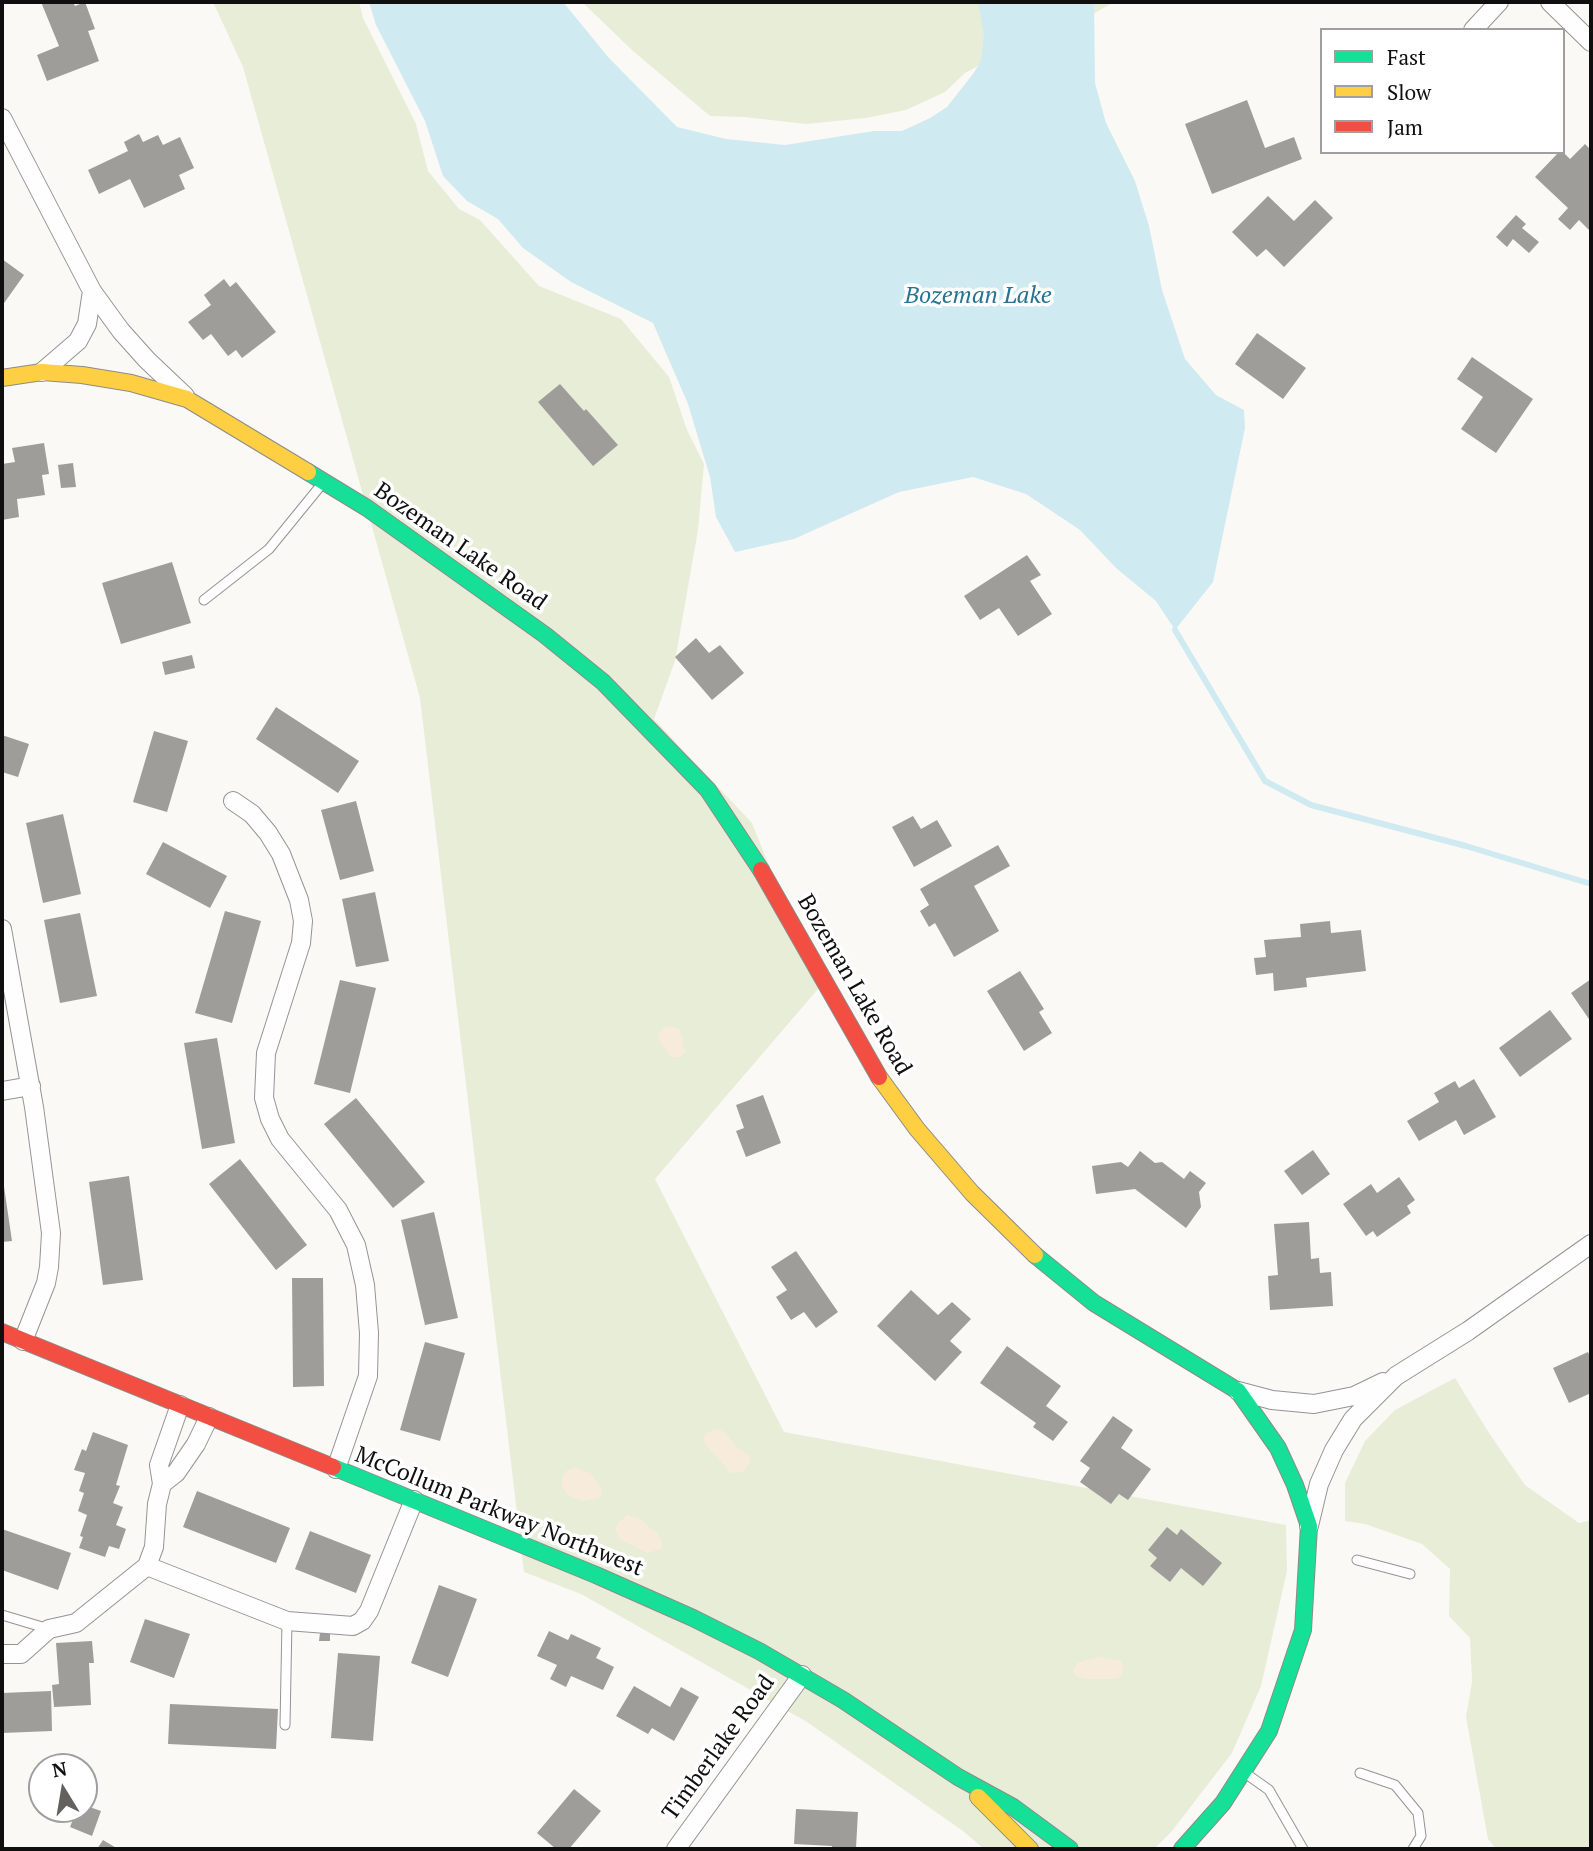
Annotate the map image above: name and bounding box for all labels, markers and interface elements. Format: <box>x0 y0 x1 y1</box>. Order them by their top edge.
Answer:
legend <box>1320 28 1565 154</box>
text: Fast <box>1387 43 1426 71</box>
text: Slow <box>1387 78 1431 106</box>
text: Jam <box>1387 113 1423 141</box>
water label: Bozeman Lake <box>904 282 1052 310</box>
street label: Bozeman Lake Road <box>368 477 552 617</box>
street label: Bozeman Lake Road <box>791 890 917 1080</box>
street label: McCollum Parkway Northwest <box>351 1441 647 1583</box>
street label: Timberlake Road <box>657 1670 781 1826</box>
north arrow <box>28 1753 98 1823</box>
text: N <box>50 1755 69 1783</box>

